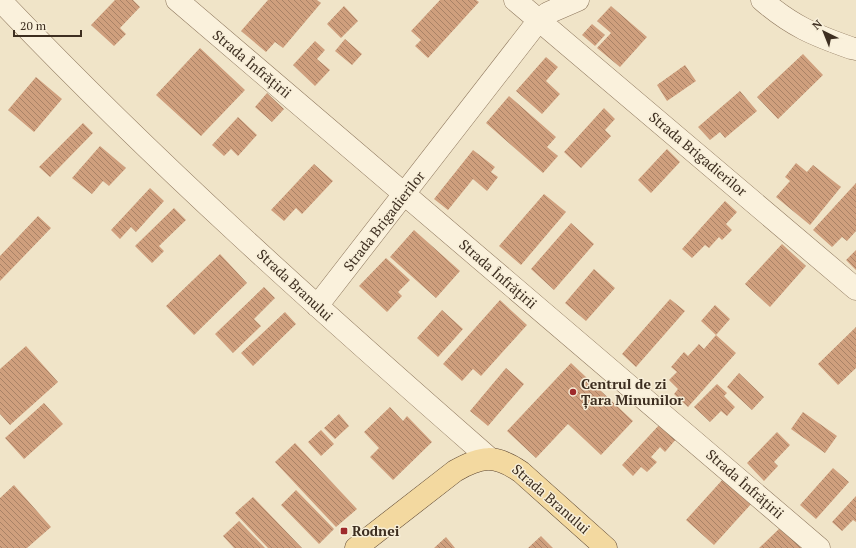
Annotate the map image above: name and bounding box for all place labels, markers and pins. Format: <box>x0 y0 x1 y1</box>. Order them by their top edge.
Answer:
place label: Centrul de zi Țara Minunilor <box>581 374 683 409</box>
marker: Centrul de zi Țara Minunilor <box>568 387 578 397</box>
place label: Rodnei <box>352 521 400 540</box>
marker: Rodnei <box>339 526 349 536</box>

